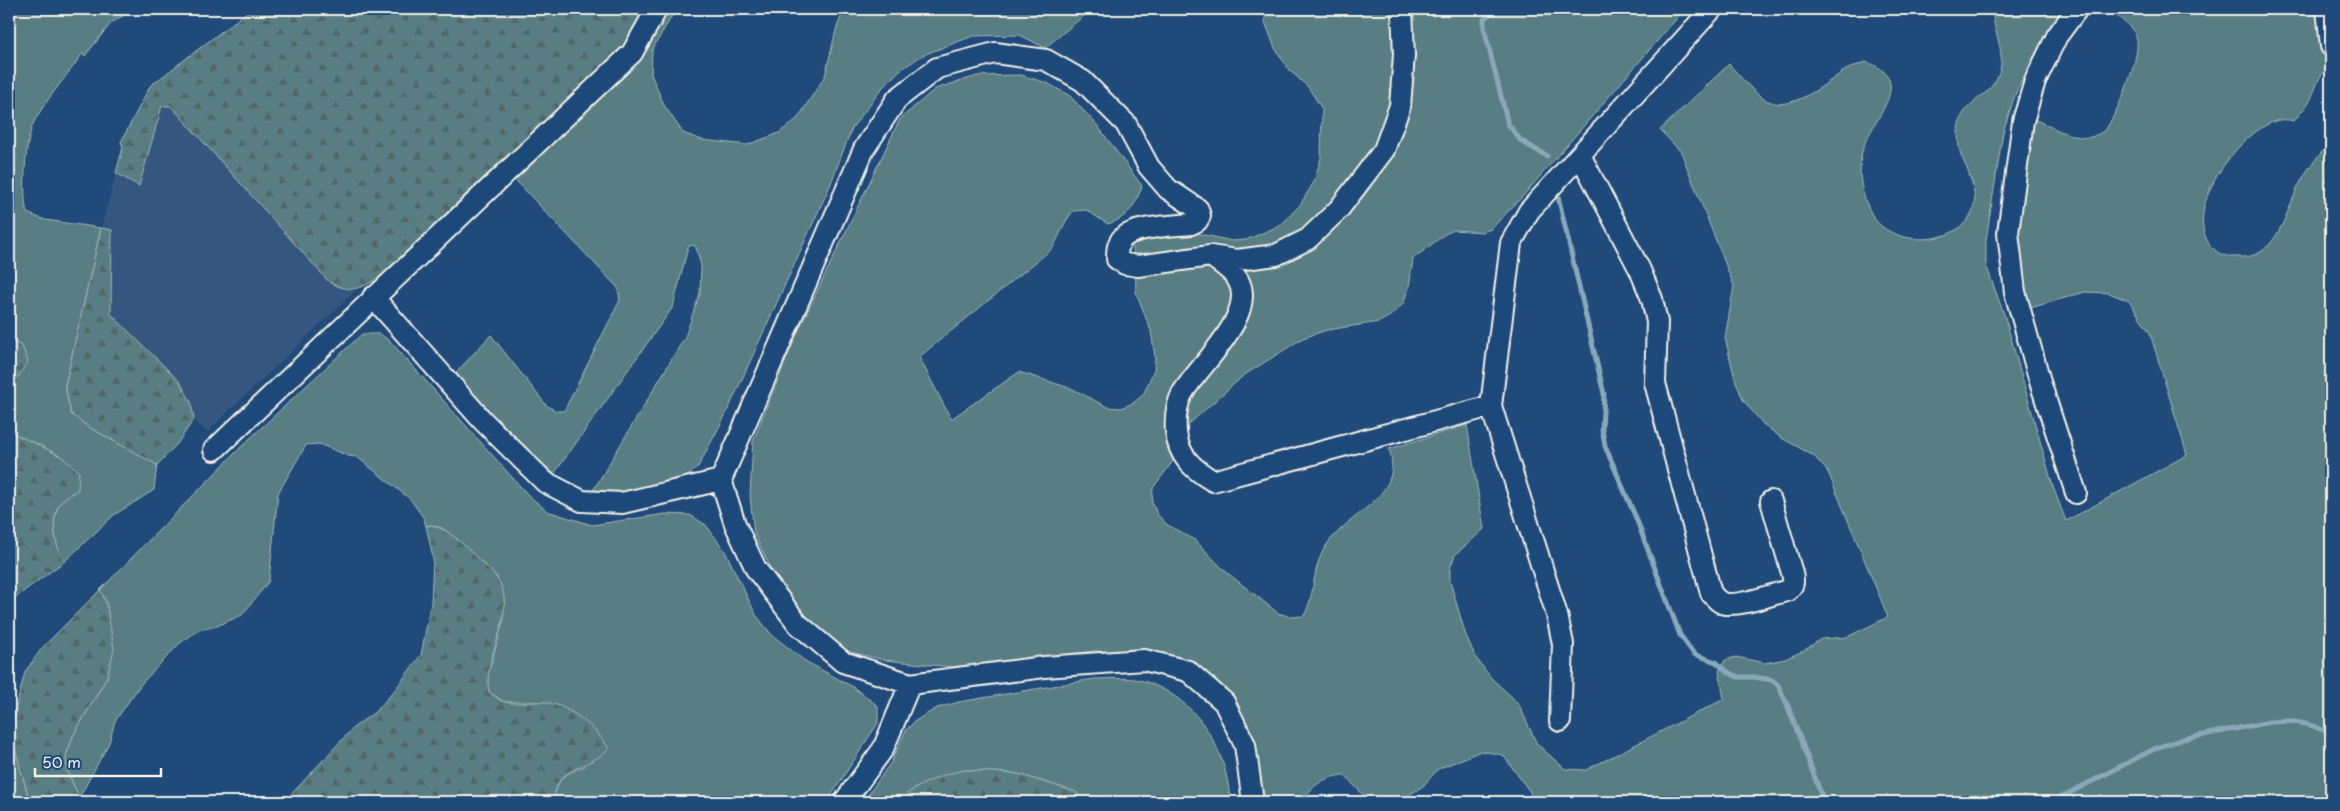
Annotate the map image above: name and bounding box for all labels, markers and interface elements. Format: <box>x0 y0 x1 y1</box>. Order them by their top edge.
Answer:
scale bar <box>35 746 161 778</box>
text: 50 m <box>42 750 81 773</box>

